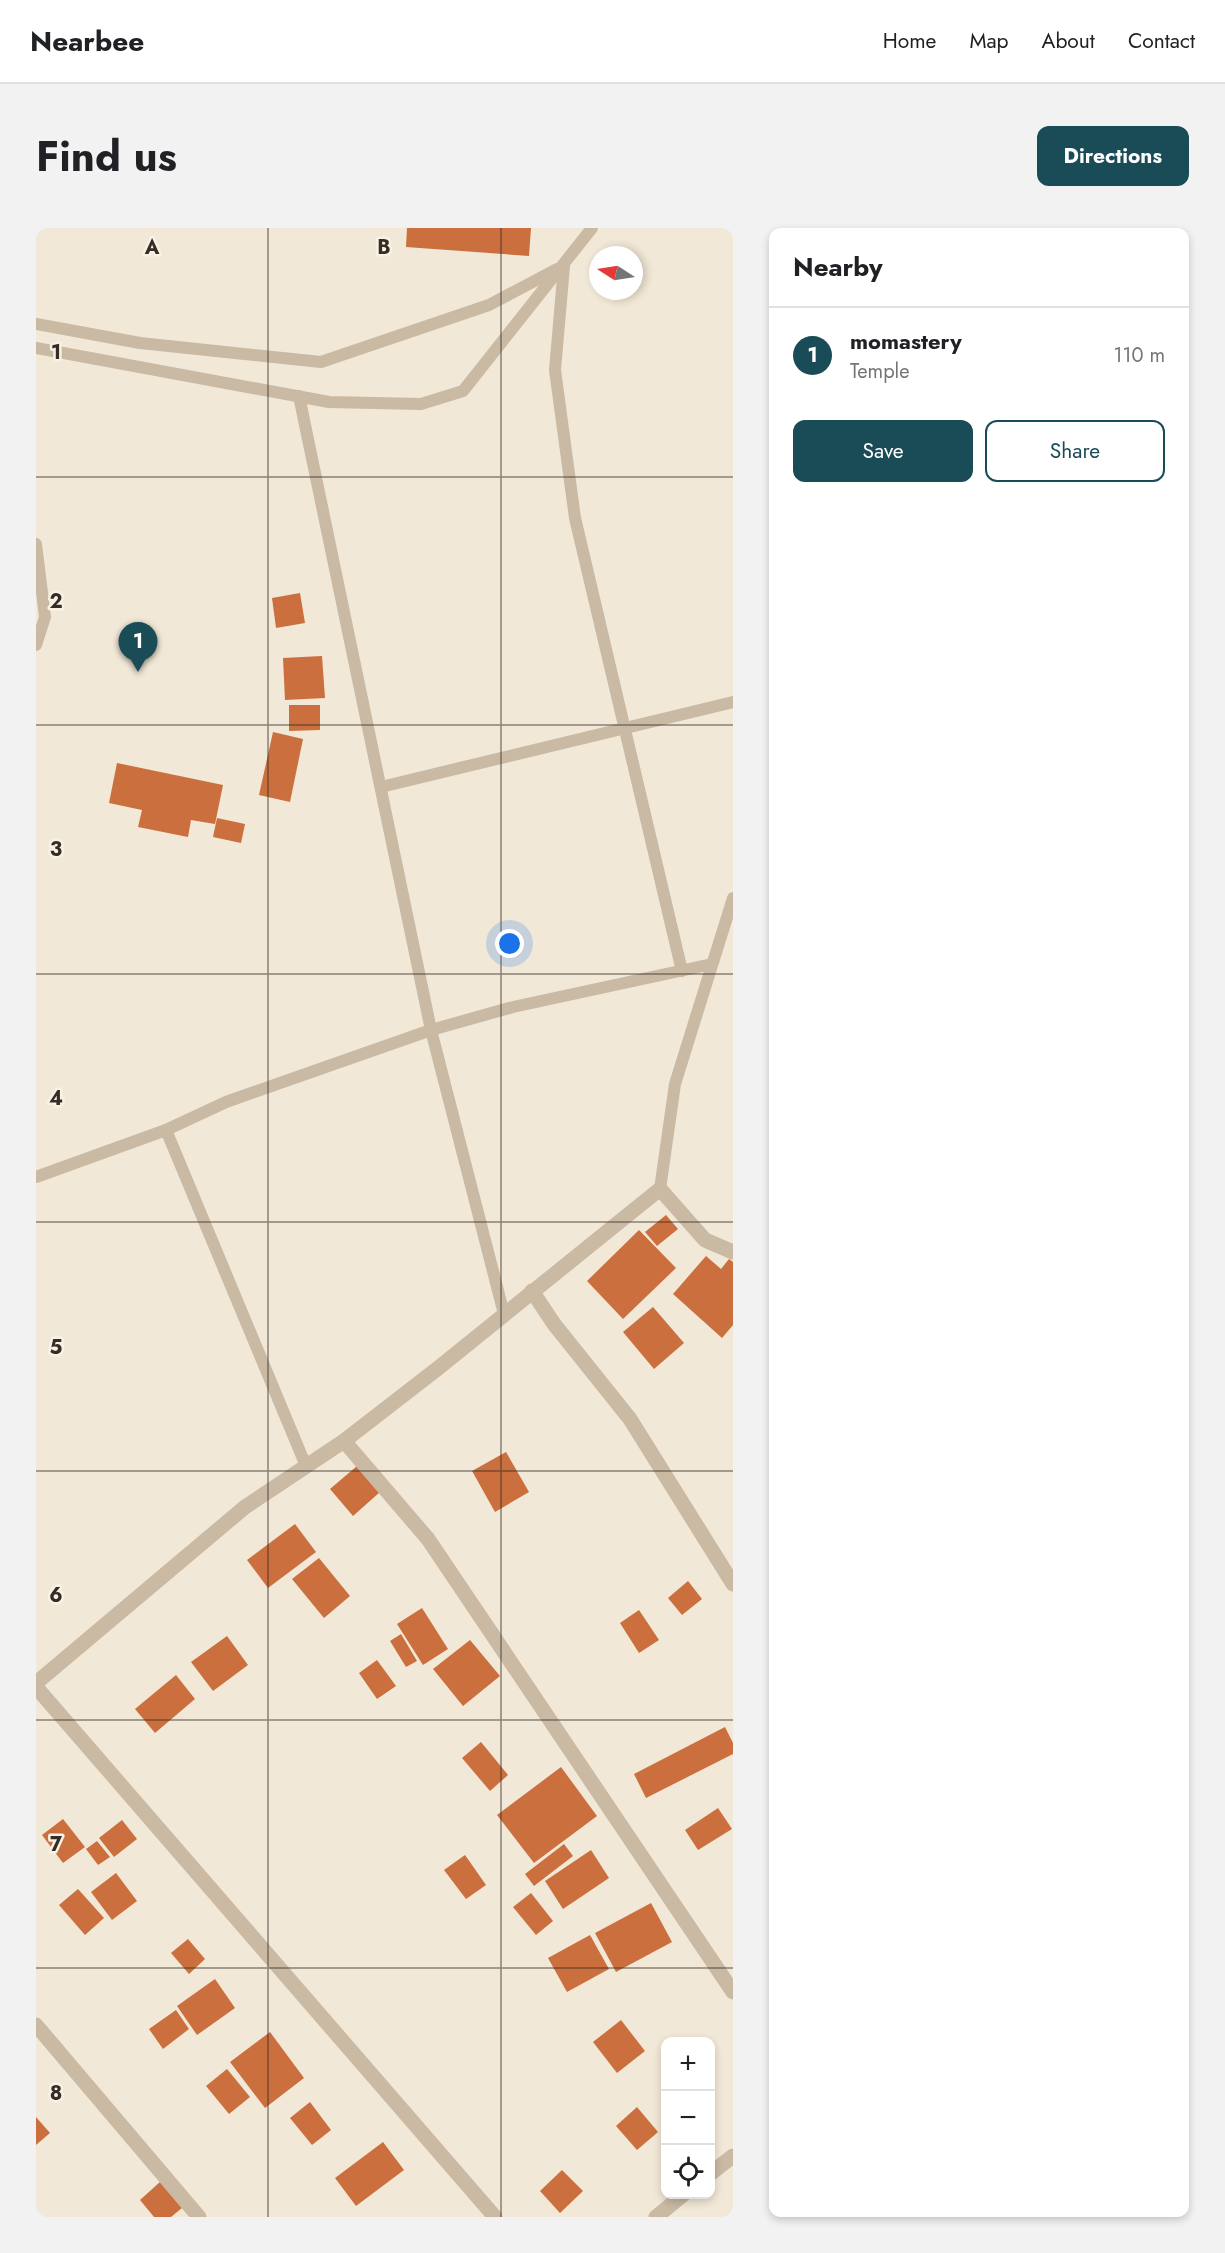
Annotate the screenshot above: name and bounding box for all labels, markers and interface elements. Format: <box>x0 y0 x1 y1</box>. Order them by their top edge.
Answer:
text: Nearbee <box>30 21 144 62</box>
text: Home <box>883 26 936 56</box>
text: Map <box>969 26 1009 56</box>
text: About <box>1042 26 1095 56</box>
text: Contact <box>1128 26 1195 56</box>
text: Find us <box>36 126 177 187</box>
button: Directions <box>1037 126 1189 186</box>
text: A <box>144 233 160 262</box>
text: B <box>377 233 391 262</box>
north arrow <box>589 246 643 300</box>
text: Nearby <box>793 248 882 286</box>
text: momastery <box>850 325 962 357</box>
text: 1 <box>51 338 61 367</box>
text: 1 <box>807 341 818 370</box>
text: 110 m <box>1113 341 1165 370</box>
text: Temple <box>850 357 910 386</box>
button: Save <box>793 420 973 482</box>
button: Share <box>985 420 1165 482</box>
text: 2 <box>49 587 63 616</box>
pin: 1 <box>118 622 158 672</box>
text: 3 <box>50 835 62 864</box>
your location <box>495 929 524 958</box>
text: 4 <box>49 1084 63 1113</box>
text: 5 <box>50 1333 63 1362</box>
text: 6 <box>49 1581 63 1610</box>
text: 7 <box>50 1830 63 1859</box>
map controls <box>661 2037 715 2199</box>
button: + <box>661 2037 715 2091</box>
text: 8 <box>50 2079 62 2108</box>
button: − <box>661 2091 715 2145</box>
button: locate <box>661 2145 715 2199</box>

